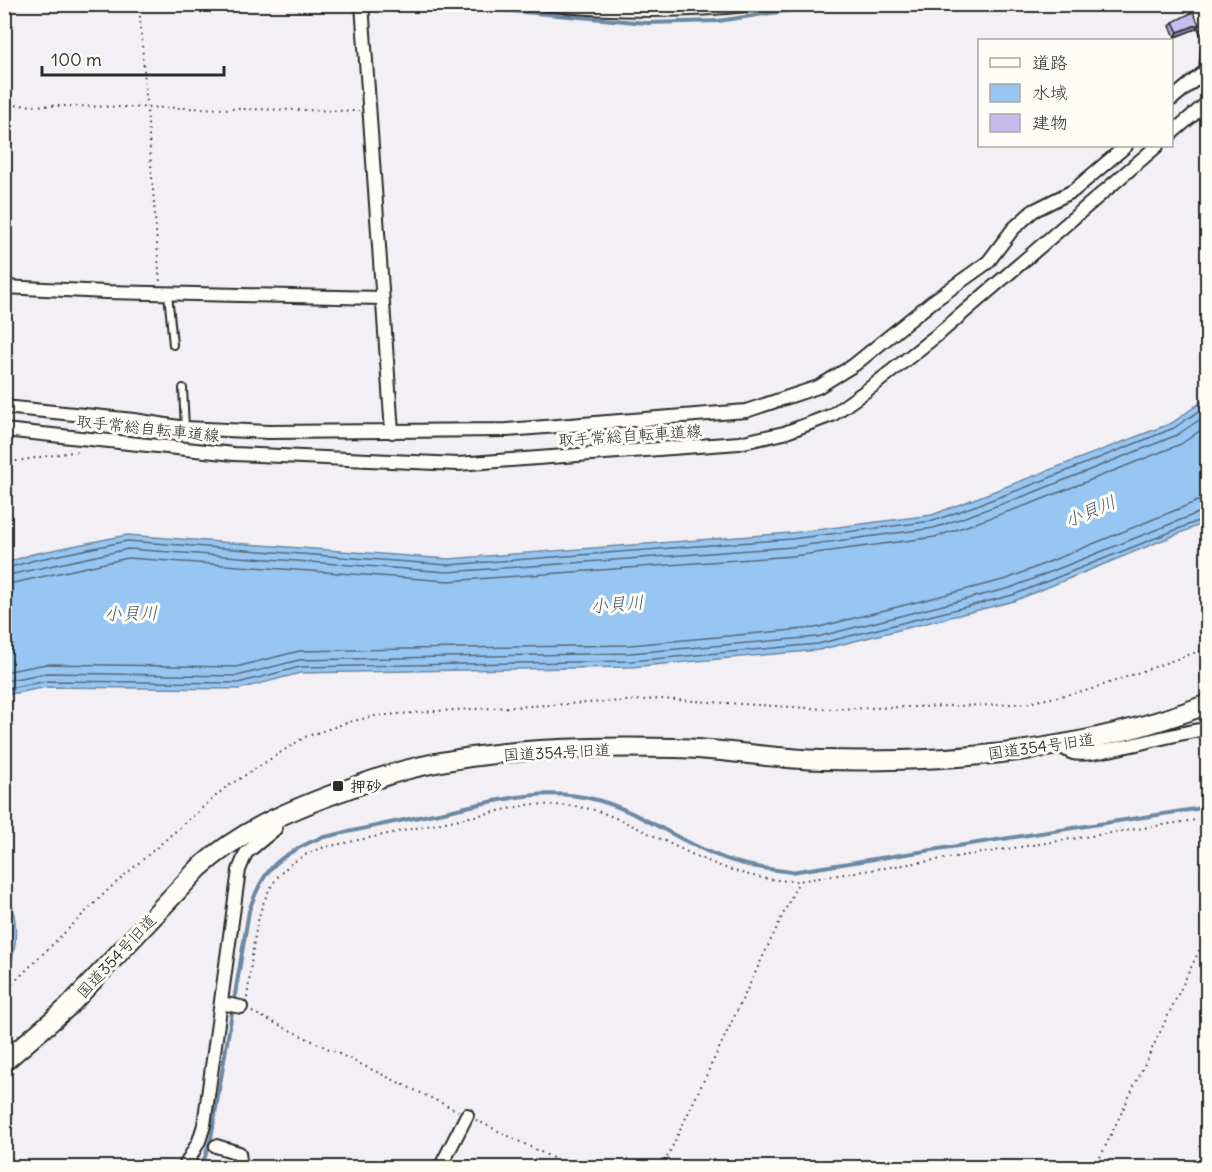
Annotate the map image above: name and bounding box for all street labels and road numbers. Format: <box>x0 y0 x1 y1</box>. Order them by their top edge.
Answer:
street label: 取手常総自転車道線 <box>75 411 221 445</box>
street label: 取手常総自転車道線 <box>557 420 703 450</box>
street label: 国道354号旧道 <box>986 729 1096 763</box>
street label: 国道354号旧道 <box>503 739 611 765</box>
street label: 国道354号旧道 <box>72 910 160 1002</box>

